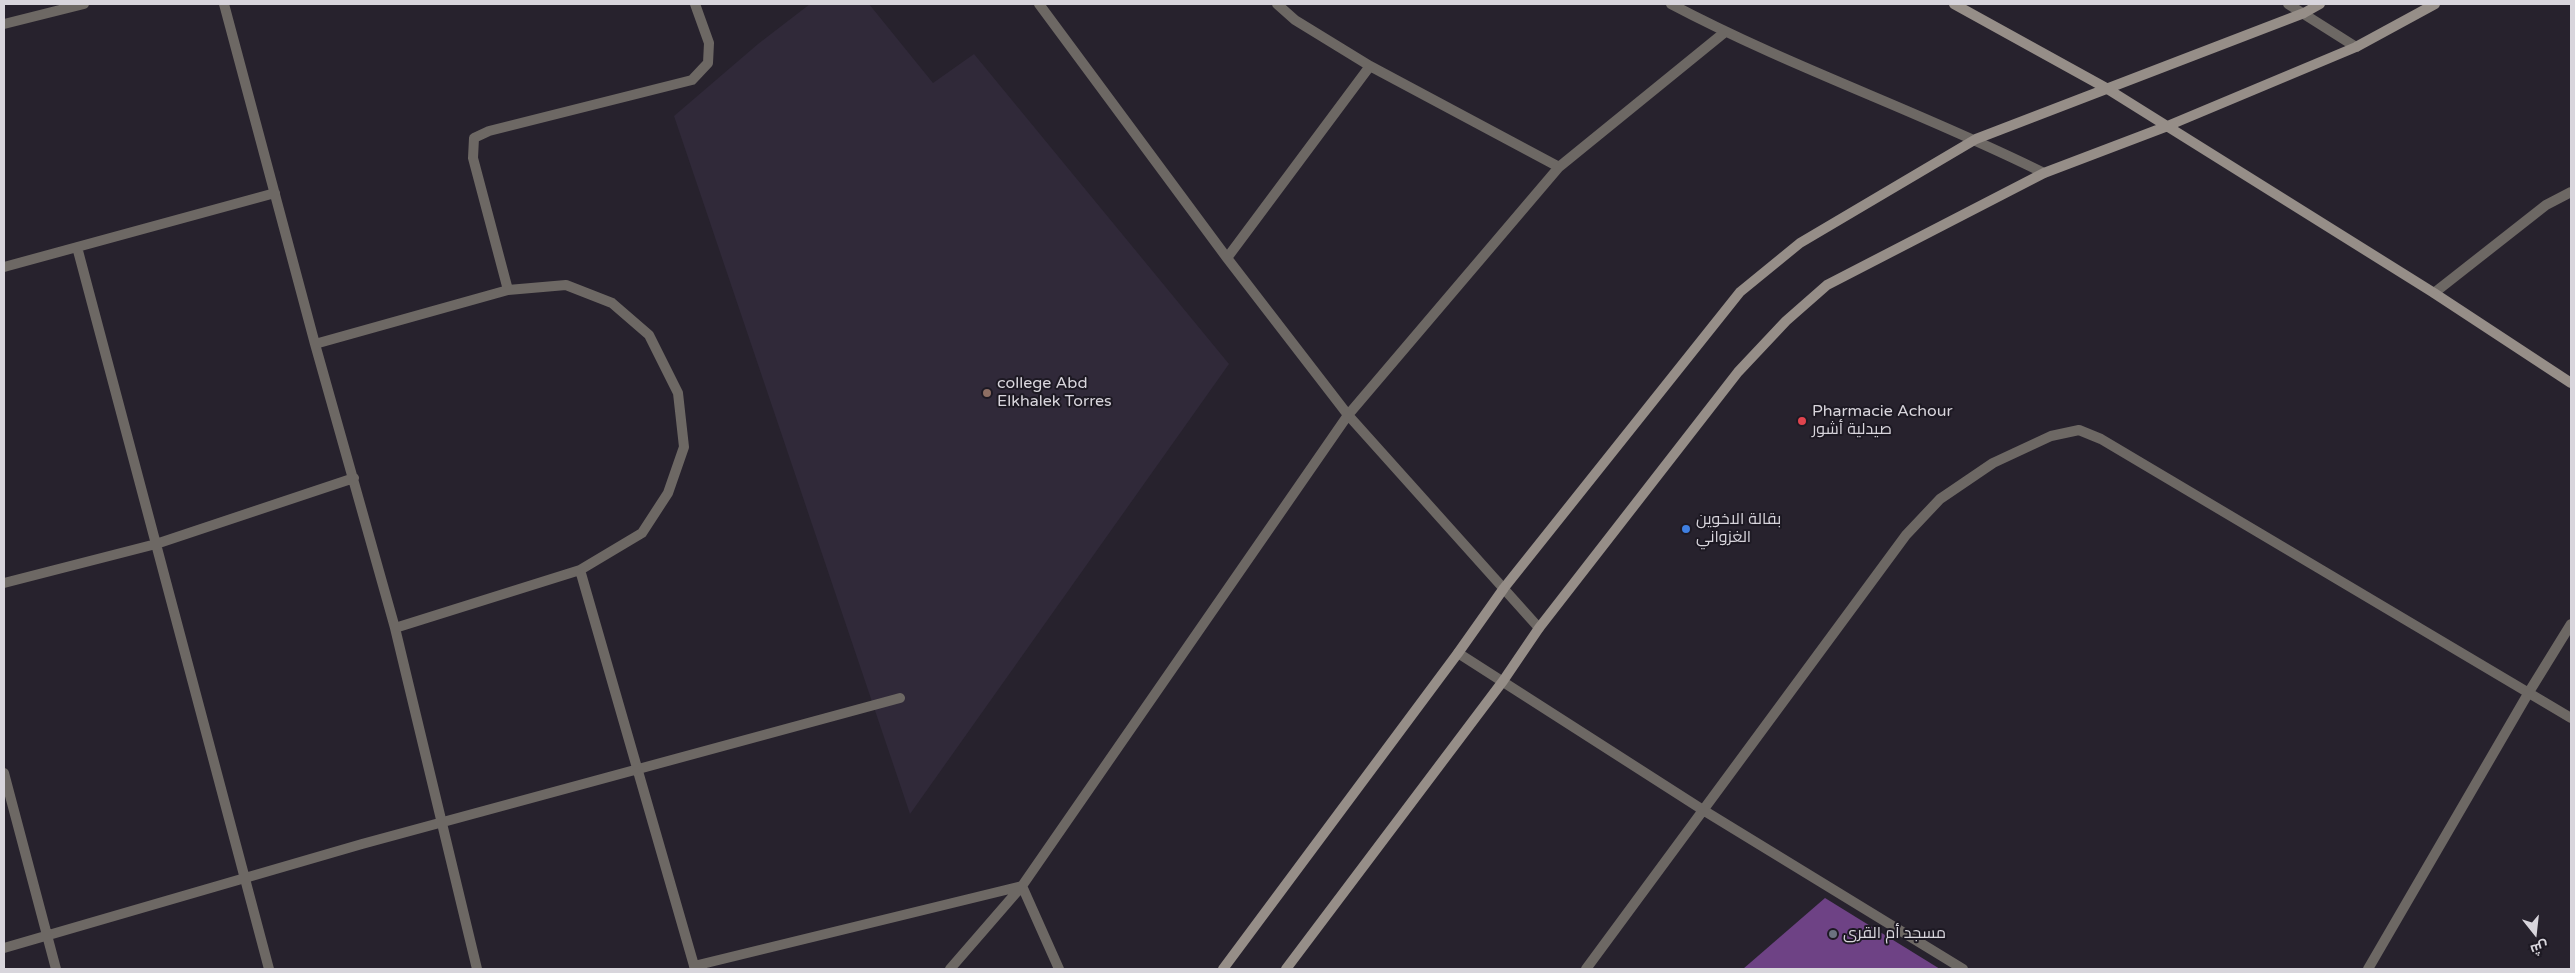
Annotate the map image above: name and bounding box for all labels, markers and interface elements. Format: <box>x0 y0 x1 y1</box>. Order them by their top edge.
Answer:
place label: college Abd Elkhalek Torres <box>997 374 1112 412</box>
marker: college Abd Elkhalek Torres <box>981 387 993 399</box>
place label: Pharmacie Achour صيدلية أشور <box>1812 402 1953 440</box>
marker: Pharmacie Achour صيدلية أشور <box>1796 415 1808 427</box>
place label: بقالة الاخوين الغزواني <box>1696 510 1781 548</box>
marker: بقالة الاخوين الغزواني <box>1680 523 1692 535</box>
north arrow <box>2510 908 2560 958</box>
place label: مسجد أم القرى <box>1843 924 1946 944</box>
marker: مسجد أم القرى <box>1827 928 1839 940</box>
text: ش <box>2528 937 2550 959</box>

